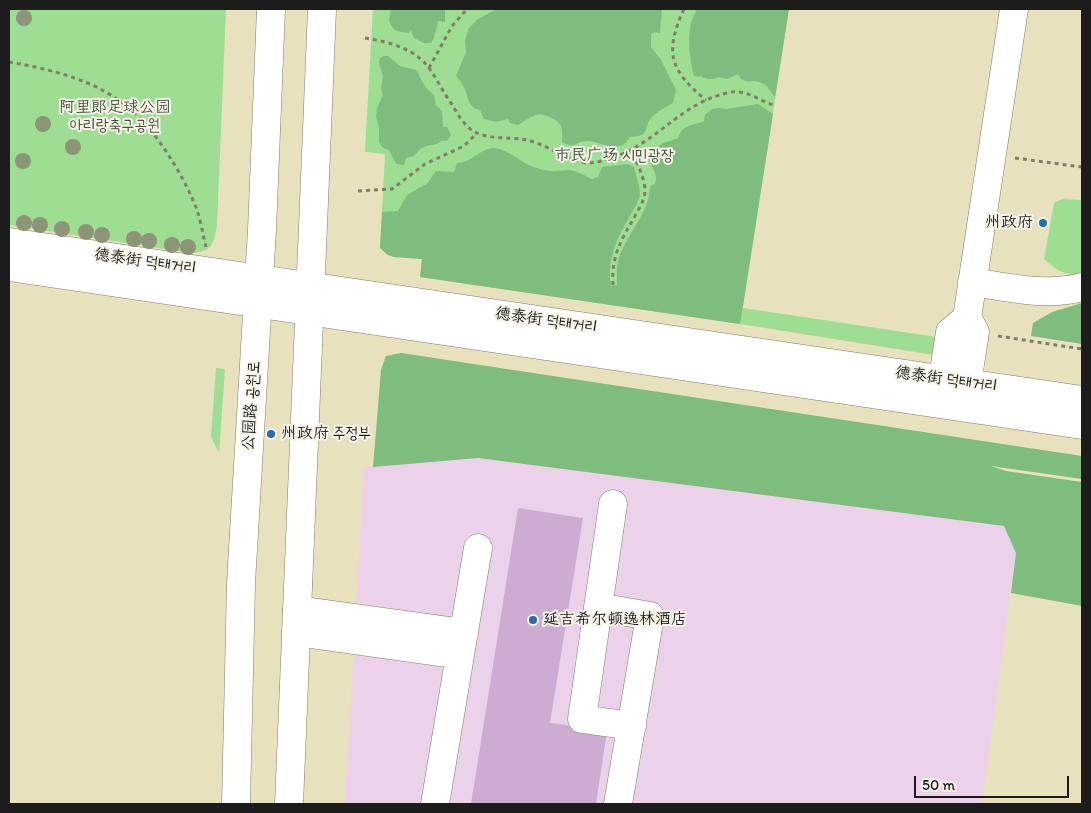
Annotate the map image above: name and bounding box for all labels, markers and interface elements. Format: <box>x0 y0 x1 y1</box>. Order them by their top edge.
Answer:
park label: 阿里郎足球公园 아리랑축구공원 <box>59 98 171 136</box>
park label: 市民广场 시민광장 <box>554 146 674 166</box>
place label: 州政府 <box>985 213 1033 233</box>
marker: 州政府 <box>1037 217 1049 229</box>
street label: 德泰街 덕태거리 <box>93 245 197 279</box>
street label: 德泰街 덕태거리 <box>494 304 598 338</box>
street label: 公园路 공원로 <box>239 360 265 452</box>
street label: 德泰街 덕태거리 <box>894 363 998 397</box>
place label: 州政府 주정부 <box>281 424 371 444</box>
marker: 州政府 주정부 <box>265 428 277 440</box>
place label: 延吉希尔顿逸林酒店 <box>543 610 687 630</box>
marker: 延吉希尔顿逸林酒店 <box>527 614 539 626</box>
scale bar <box>916 766 1071 798</box>
text: 50 m <box>922 776 955 794</box>

